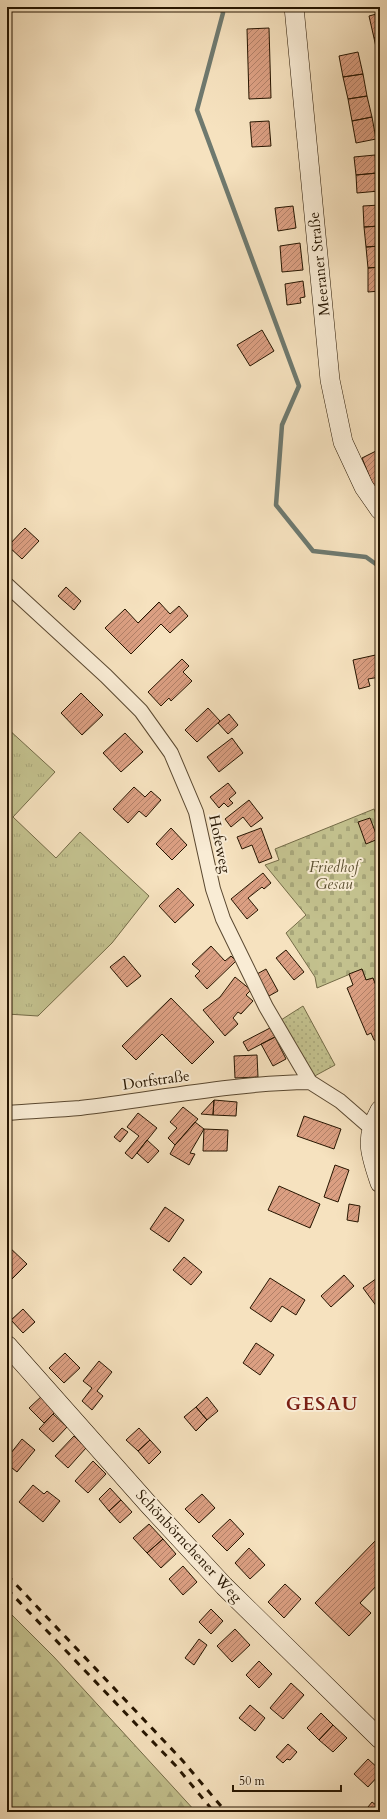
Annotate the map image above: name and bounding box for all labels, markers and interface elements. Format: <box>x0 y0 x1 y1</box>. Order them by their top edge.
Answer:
street label: Meeraner Straße <box>304 211 334 317</box>
street label: Hofeweg <box>204 813 236 876</box>
park label: Friedhof Gesau <box>309 857 362 894</box>
street label: Dorfstraße <box>121 1065 191 1095</box>
district label: GESAU <box>286 1391 358 1417</box>
street label: Schönbörnchener Weg <box>131 1485 247 1607</box>
scale bar <box>233 1767 341 1793</box>
text: 50 m <box>239 1773 266 1789</box>

